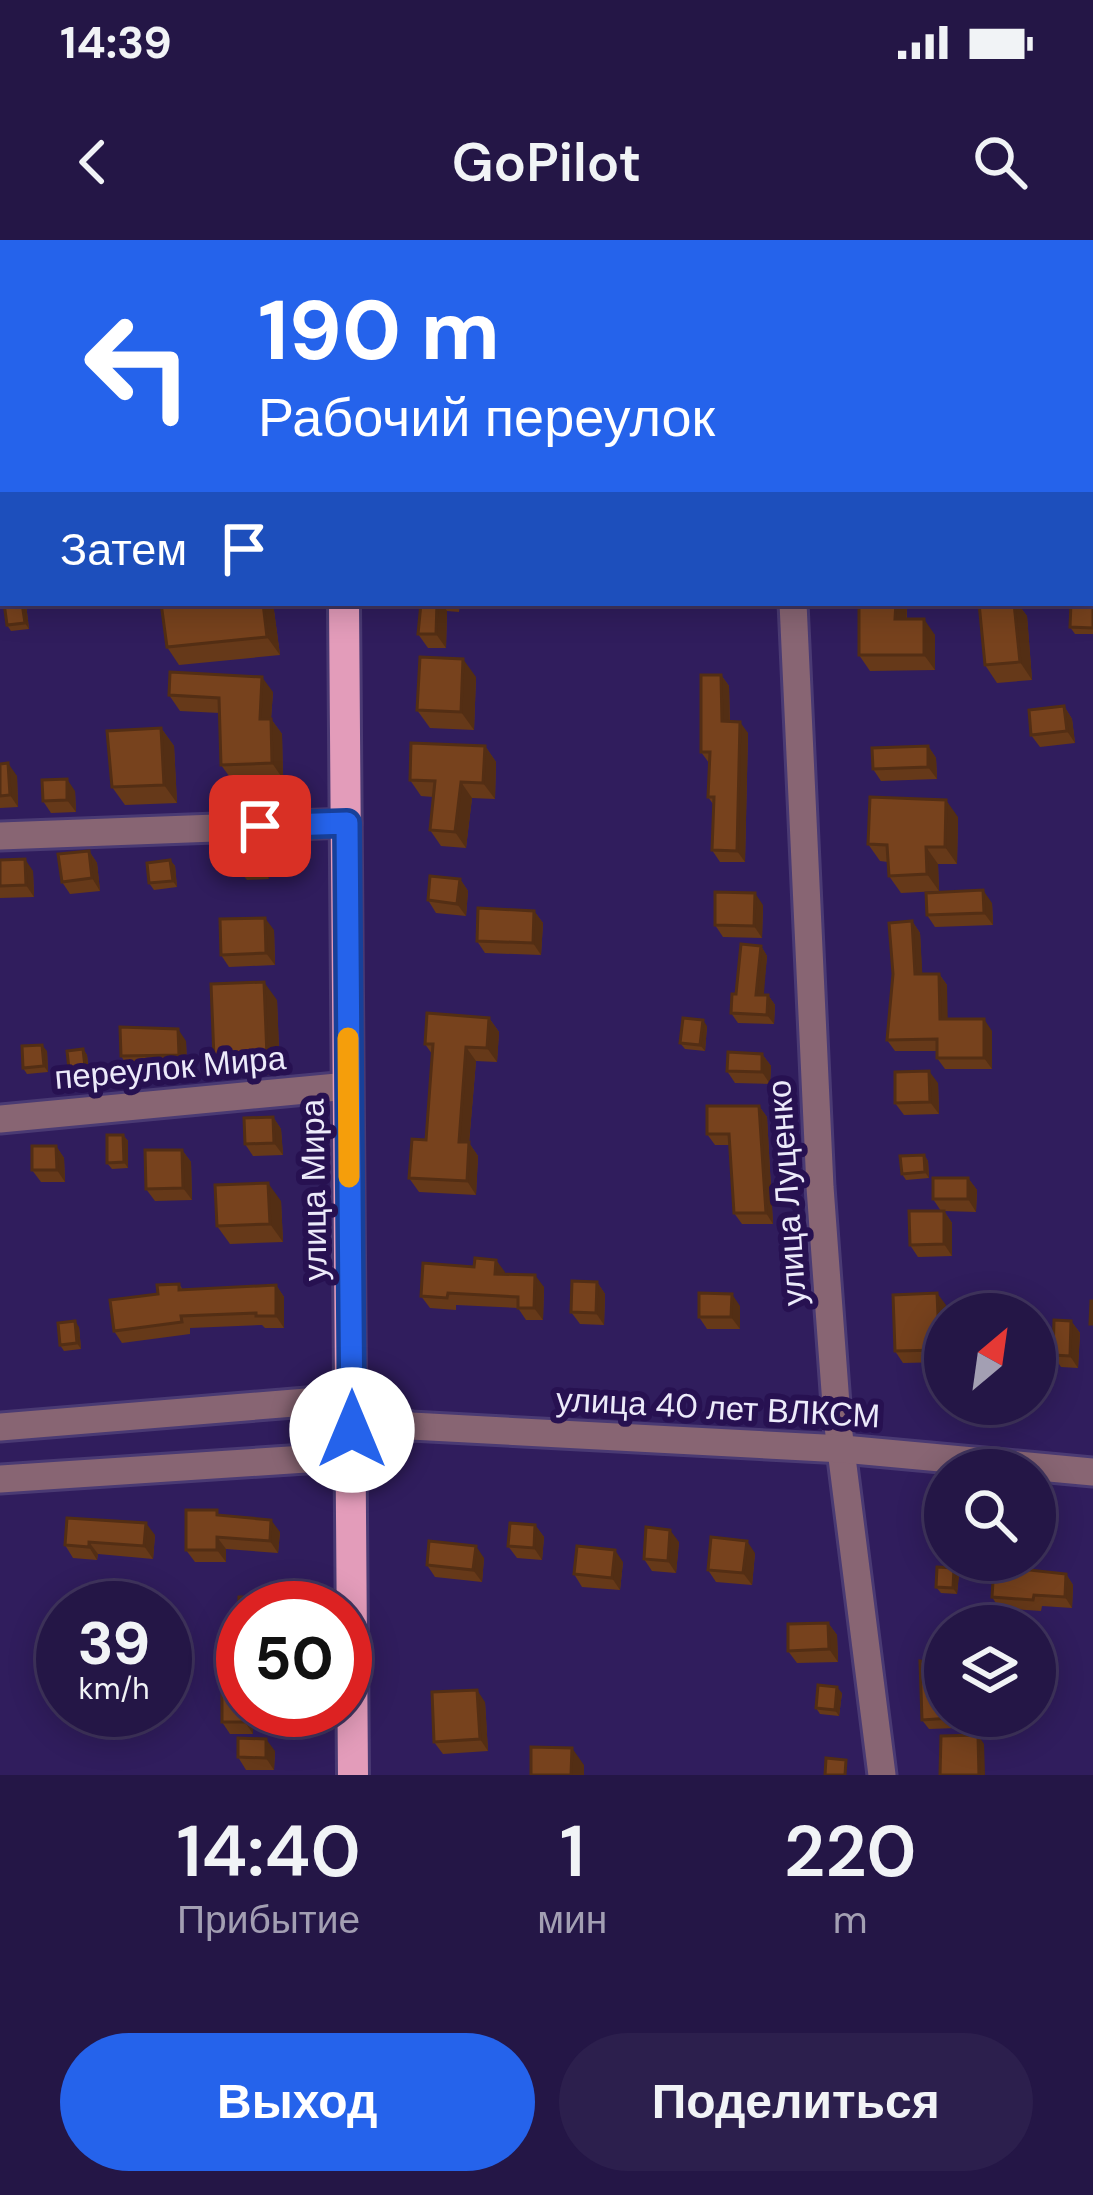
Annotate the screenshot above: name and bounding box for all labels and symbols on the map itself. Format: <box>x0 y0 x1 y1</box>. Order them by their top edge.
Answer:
pin <box>209 775 311 877</box>
street label: переулок Мира <box>53 1036 288 1099</box>
street label: улица Луценко <box>757 1079 816 1307</box>
street label: улица Мира <box>290 1098 337 1281</box>
north arrow <box>924 1293 1056 1425</box>
position arrow <box>289 1367 415 1493</box>
street label: улица 40 лет ВЛКСМ <box>555 1378 881 1437</box>
speed limit sign: 50 <box>216 1581 372 1737</box>

